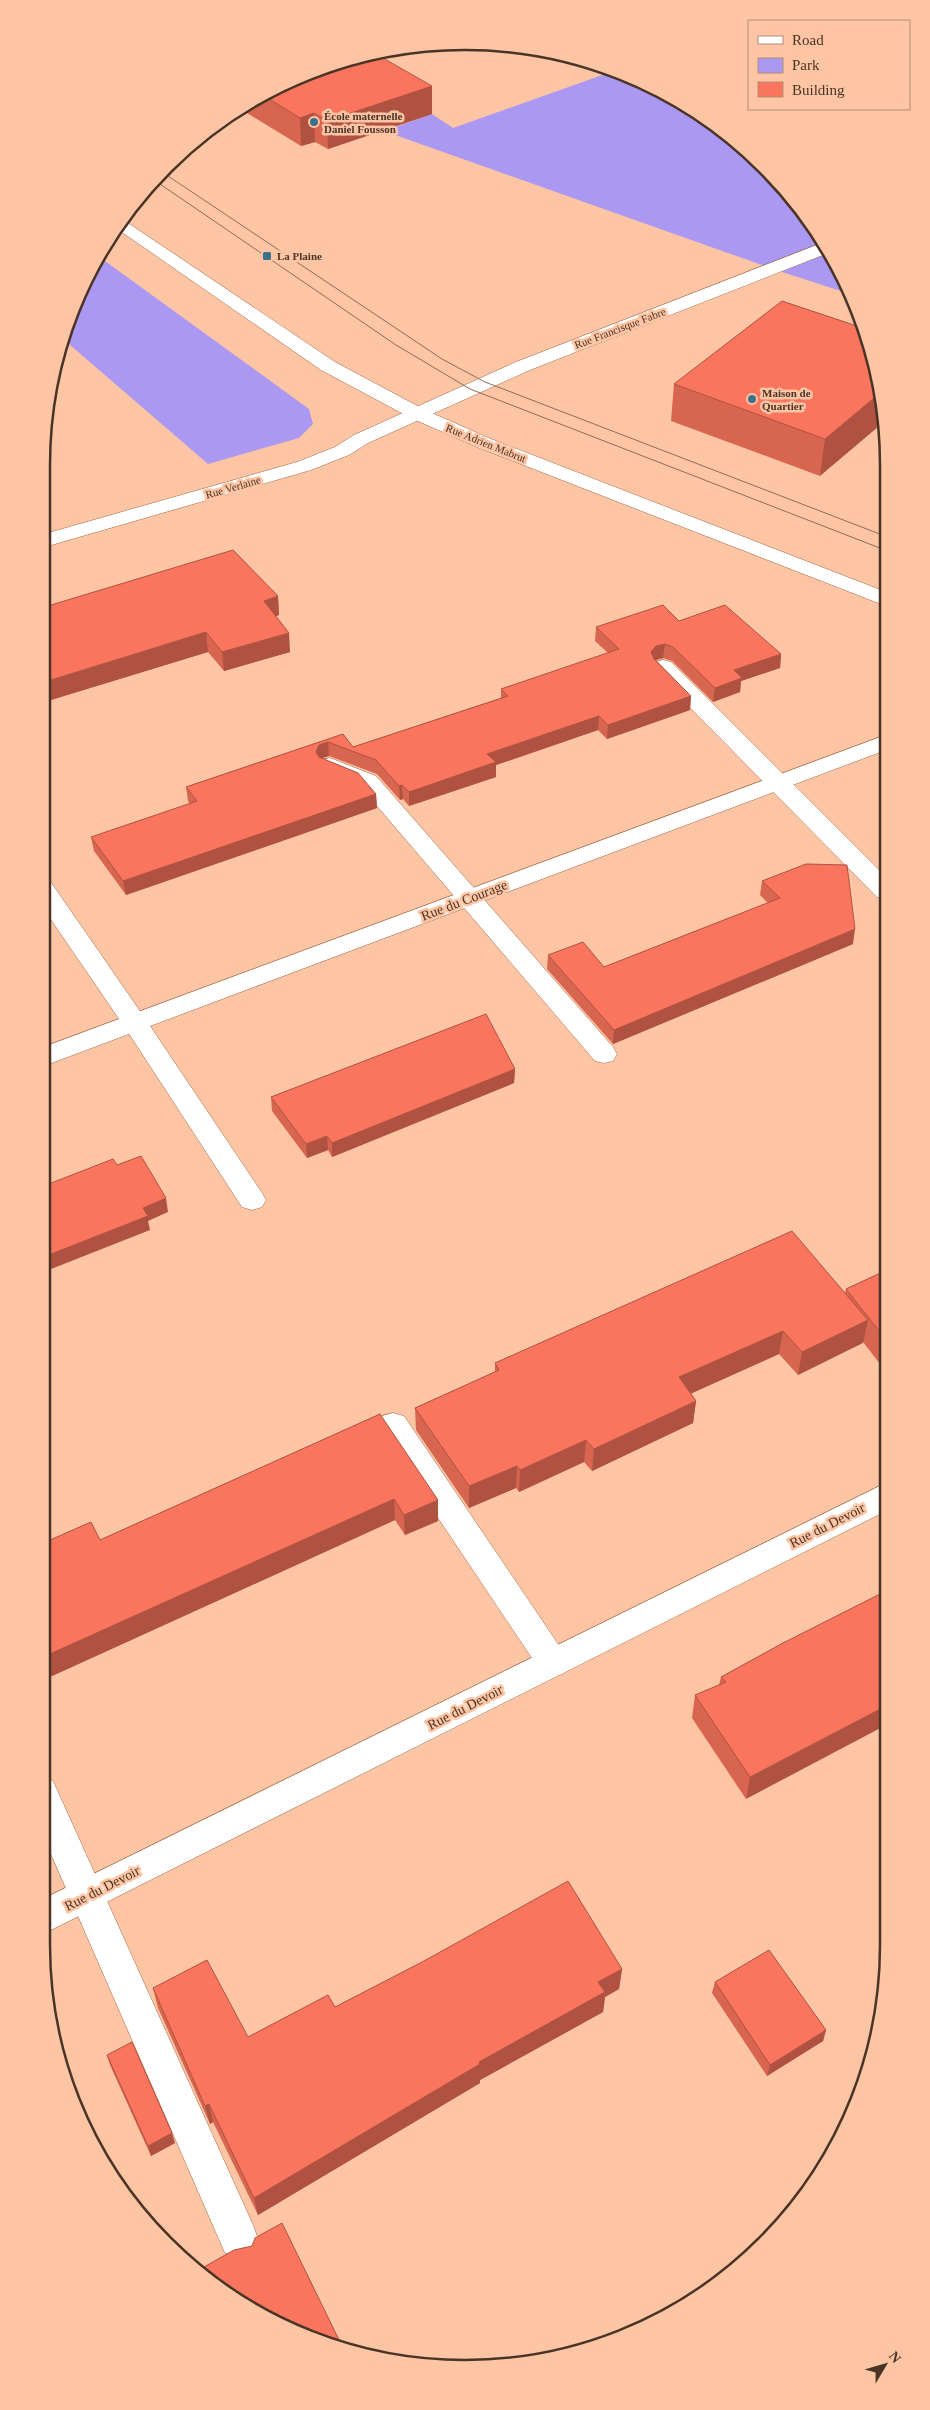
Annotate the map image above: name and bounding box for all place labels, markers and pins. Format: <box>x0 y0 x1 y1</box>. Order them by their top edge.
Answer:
place label: École maternelle Daniel Fousson <box>324 110 403 135</box>
marker: École maternelle Daniel Fousson <box>308 116 320 128</box>
marker: La Plaine <box>261 250 273 262</box>
place label: La Plaine <box>277 250 322 262</box>
place label: Maison de Quartier <box>762 387 811 412</box>
marker: Maison de Quartier <box>746 393 758 405</box>

